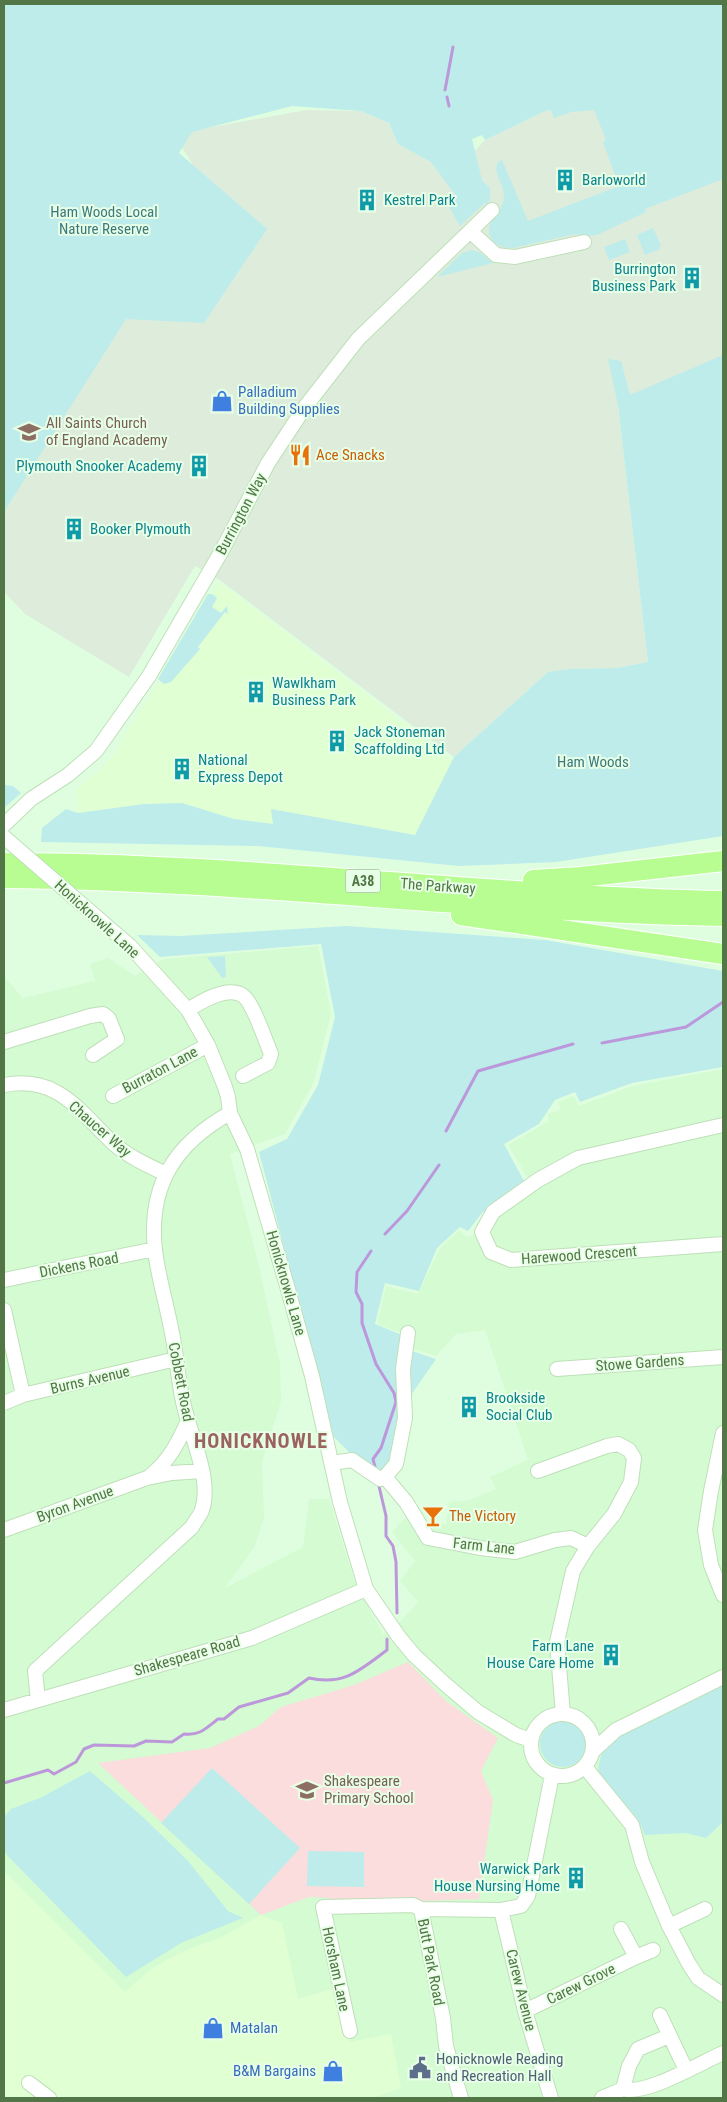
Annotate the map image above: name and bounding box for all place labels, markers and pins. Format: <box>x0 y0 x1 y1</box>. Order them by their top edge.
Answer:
building icon: Barloworld <box>552 167 578 193</box>
place label: Barloworld <box>582 171 646 189</box>
building icon: Kestrel Park <box>354 187 380 213</box>
place label: Kestrel Park <box>384 191 456 209</box>
place label: Burrington Business Park <box>592 260 676 295</box>
building icon: Burrington Business Park <box>679 265 705 291</box>
place label: Palladium Building Supplies <box>238 383 340 418</box>
shop icon: Palladium Building Supplies <box>209 388 235 414</box>
place label: All Saints Church of England Academy <box>46 414 167 449</box>
school or university icon: All Saints Church of England Academy <box>16 419 42 445</box>
restaurant icon: Ace Snacks <box>287 442 313 468</box>
place label: Ace Snacks <box>316 446 385 464</box>
building icon: Plymouth Snooker Academy <box>186 453 212 479</box>
place label: Plymouth Snooker Academy <box>16 457 182 475</box>
building icon: Booker Plymouth <box>61 516 87 542</box>
place label: Booker Plymouth <box>90 520 191 538</box>
place label: Wawlkham Business Park <box>272 674 356 709</box>
building icon: Wawlkham Business Park <box>243 679 269 705</box>
place label: Jack Stoneman Scaffolding Ltd <box>354 723 445 758</box>
building icon: Jack Stoneman Scaffolding Ltd <box>324 728 350 754</box>
place label: National Express Depot <box>198 751 283 786</box>
building icon: National Express Depot <box>169 756 195 782</box>
place label: Brookside Social Club <box>486 1389 552 1424</box>
building icon: Brookside Social Club <box>456 1394 482 1420</box>
bar icon: The Victory <box>420 1503 446 1529</box>
place label: The Victory <box>449 1507 516 1525</box>
place label: Farm Lane House Care Home <box>487 1637 594 1672</box>
building icon: Farm Lane House Care Home <box>598 1642 624 1668</box>
place label: Shakespeare Primary School <box>324 1772 414 1807</box>
school or university icon: Shakespeare Primary School <box>294 1777 320 1803</box>
place label: Warwick Park House Nursing Home <box>434 1860 560 1895</box>
building icon: Warwick Park House Nursing Home <box>563 1865 589 1891</box>
shop icon: Matalan <box>200 2015 226 2041</box>
place label: Matalan <box>230 2019 278 2037</box>
place label: Honicknowle Reading and Recreation Hall <box>436 2050 563 2085</box>
public building icon: Honicknowle Reading and Recreation Hall <box>407 2055 433 2081</box>
shop icon: B&M Bargains <box>320 2058 346 2084</box>
place label: B&M Bargains <box>233 2062 316 2080</box>

